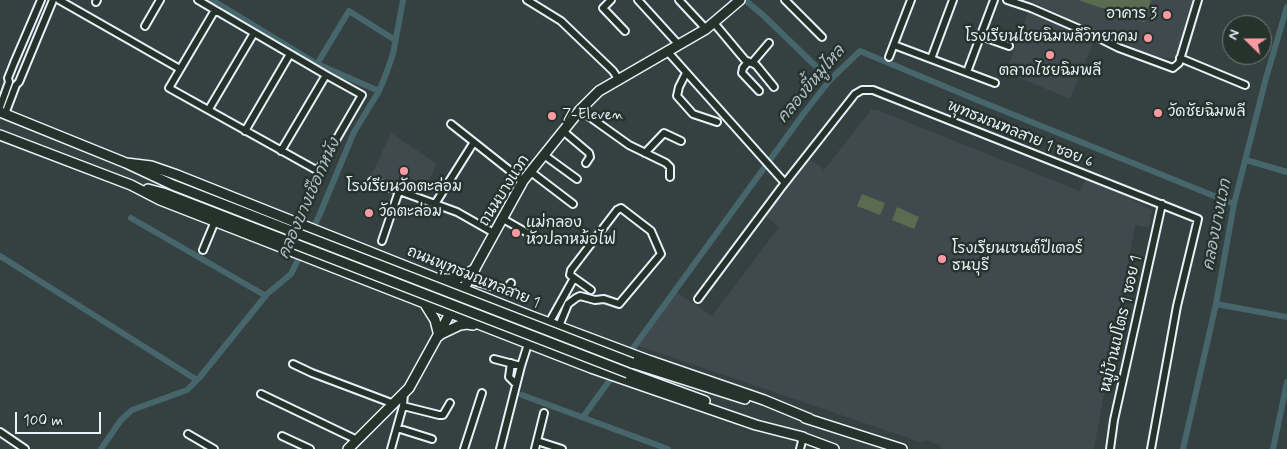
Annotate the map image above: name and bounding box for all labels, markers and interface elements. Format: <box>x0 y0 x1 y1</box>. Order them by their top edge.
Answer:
place label: อาคาร 3 <box>1106 6 1157 24</box>
marker: อาคาร 3 <box>1161 9 1173 21</box>
north arrow <box>1222 15 1272 65</box>
text: N <box>1224 27 1244 42</box>
place label: โรงเรียนไชยฉิมพลีวิทยาคม <box>965 29 1138 47</box>
marker: โรงเรียนไชยฉิมพลีวิทยาคม <box>1142 32 1154 44</box>
water label: คลองขี้หมูไหล <box>774 42 850 128</box>
marker: ตลาดไชยฉิมพลี <box>1044 49 1056 61</box>
place label: ตลาดไชยฉิมพลี <box>999 63 1101 81</box>
street label: พุทธมณฑลสาย 1 ซอย 6 <box>944 97 1096 173</box>
place label: วัดชัยฉิมพลี <box>1168 104 1245 122</box>
place label: 7-Eleven <box>562 107 624 125</box>
marker: วัดชัยฉิมพลี <box>1152 107 1164 119</box>
marker: 7-Eleven <box>546 110 558 122</box>
water label: คลองบางเชือกหนัง <box>275 136 345 262</box>
street label: ถนนบางแวก <box>476 152 534 230</box>
marker: โรงเรียนวัดตะล่อม <box>398 165 410 177</box>
water label: คลองบางแวก <box>1200 178 1236 272</box>
place label: โรงเรียนวัดตะล่อม <box>346 179 462 197</box>
place label: วัดตะล่อม <box>379 204 442 222</box>
marker: วัดตะล่อม <box>363 207 375 219</box>
place label: แม่กลอง หัวปลาหม้อไฟ <box>526 215 616 250</box>
marker: แม่กลอง หัวปลาหม้อไฟ <box>510 227 522 239</box>
place label: โรงเรียนเซนต์ปีเตอร์ ธนบุรี <box>952 241 1083 276</box>
street label: ถนนพุทธมณฑลสาย 1 <box>404 243 542 313</box>
marker: โรงเรียนเซนต์ปีเตอร์ ธนบุรี <box>936 253 948 265</box>
street label: หมู่บ้านเปโตร 1 ซอย 1 <box>1098 254 1146 394</box>
scale bar <box>18 402 104 434</box>
text: 100 m <box>23 411 63 431</box>

